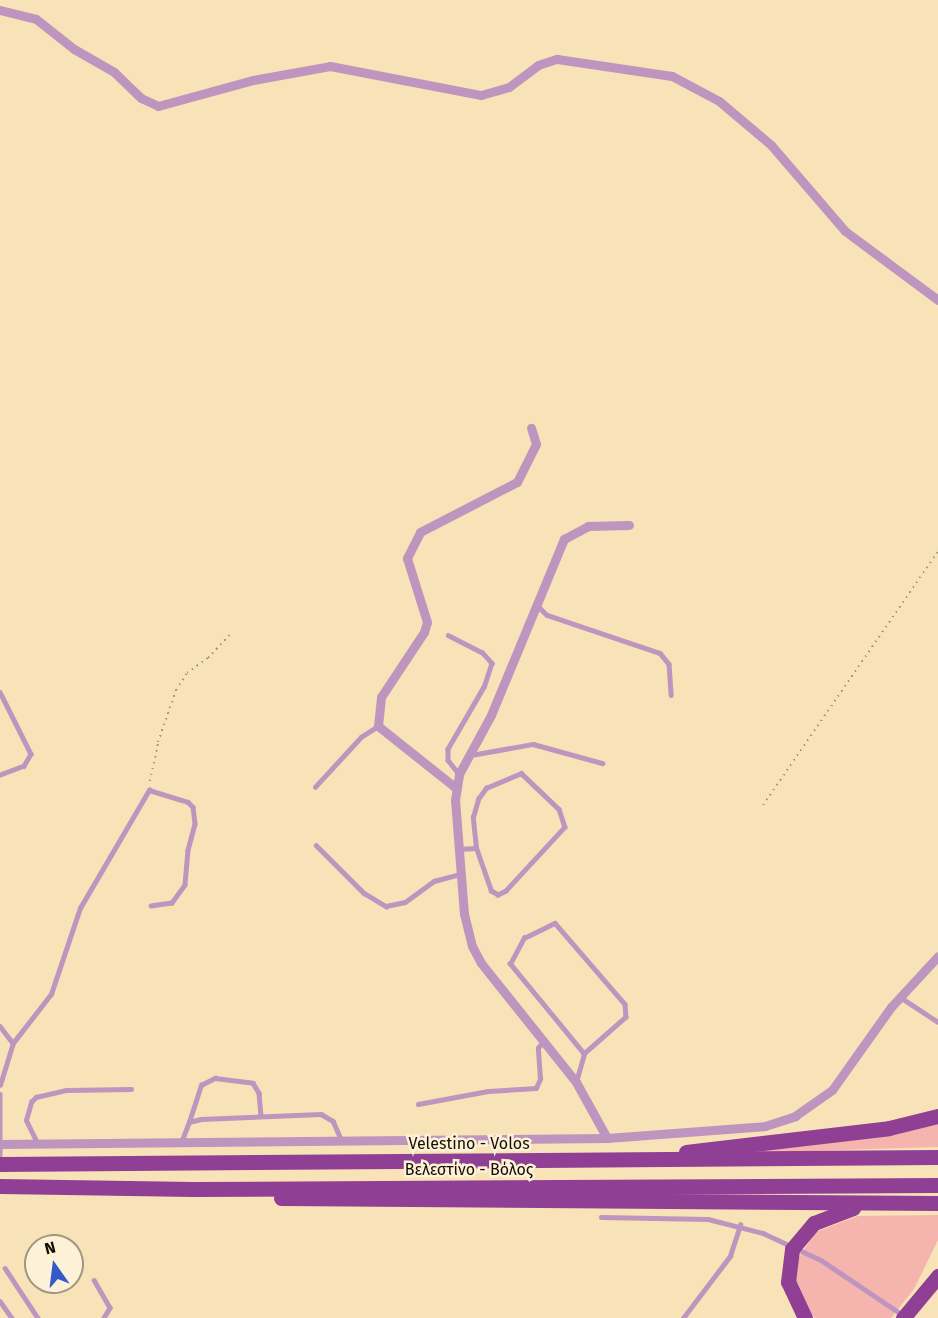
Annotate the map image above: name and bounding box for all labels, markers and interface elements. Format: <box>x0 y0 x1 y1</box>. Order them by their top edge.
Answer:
street label: Velestino - Volos <box>408 1134 530 1154</box>
street label: Βελεστίνο - Βόλος <box>405 1160 533 1180</box>
north arrow <box>24 1234 84 1294</box>
text: N <box>43 1237 57 1258</box>

